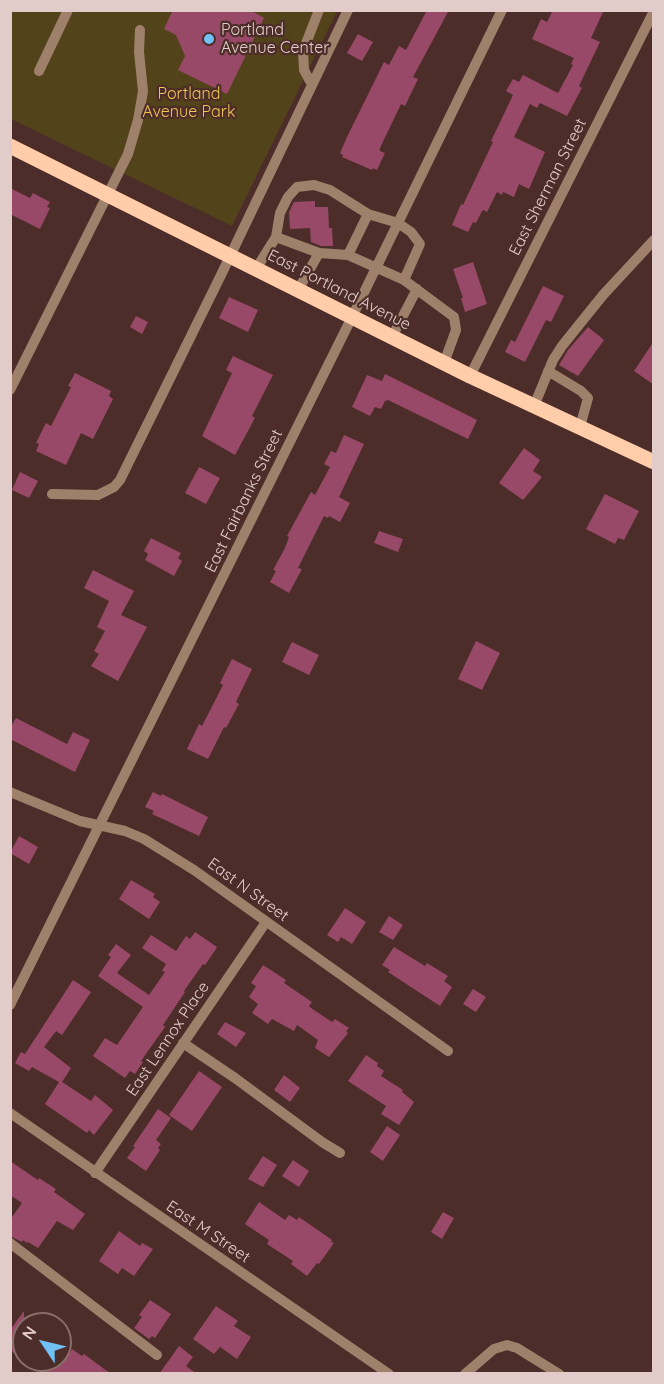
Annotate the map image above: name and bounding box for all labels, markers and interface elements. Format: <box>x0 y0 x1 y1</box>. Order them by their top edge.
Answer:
place label: Portland Avenue Center <box>221 20 329 58</box>
marker: Portland Avenue Center <box>202 32 216 46</box>
park label: Portland Avenue Park <box>143 84 235 122</box>
street label: East Sherman Street <box>505 115 591 259</box>
street label: East Portland Avenue <box>264 246 414 334</box>
street label: East Fairbanks Street <box>201 426 287 576</box>
street label: East N Street <box>204 854 292 926</box>
street label: East Lennox Place <box>123 978 213 1100</box>
street label: East M Street <box>162 1197 254 1267</box>
north arrow <box>12 1312 72 1372</box>
text: N <box>17 1322 40 1343</box>

